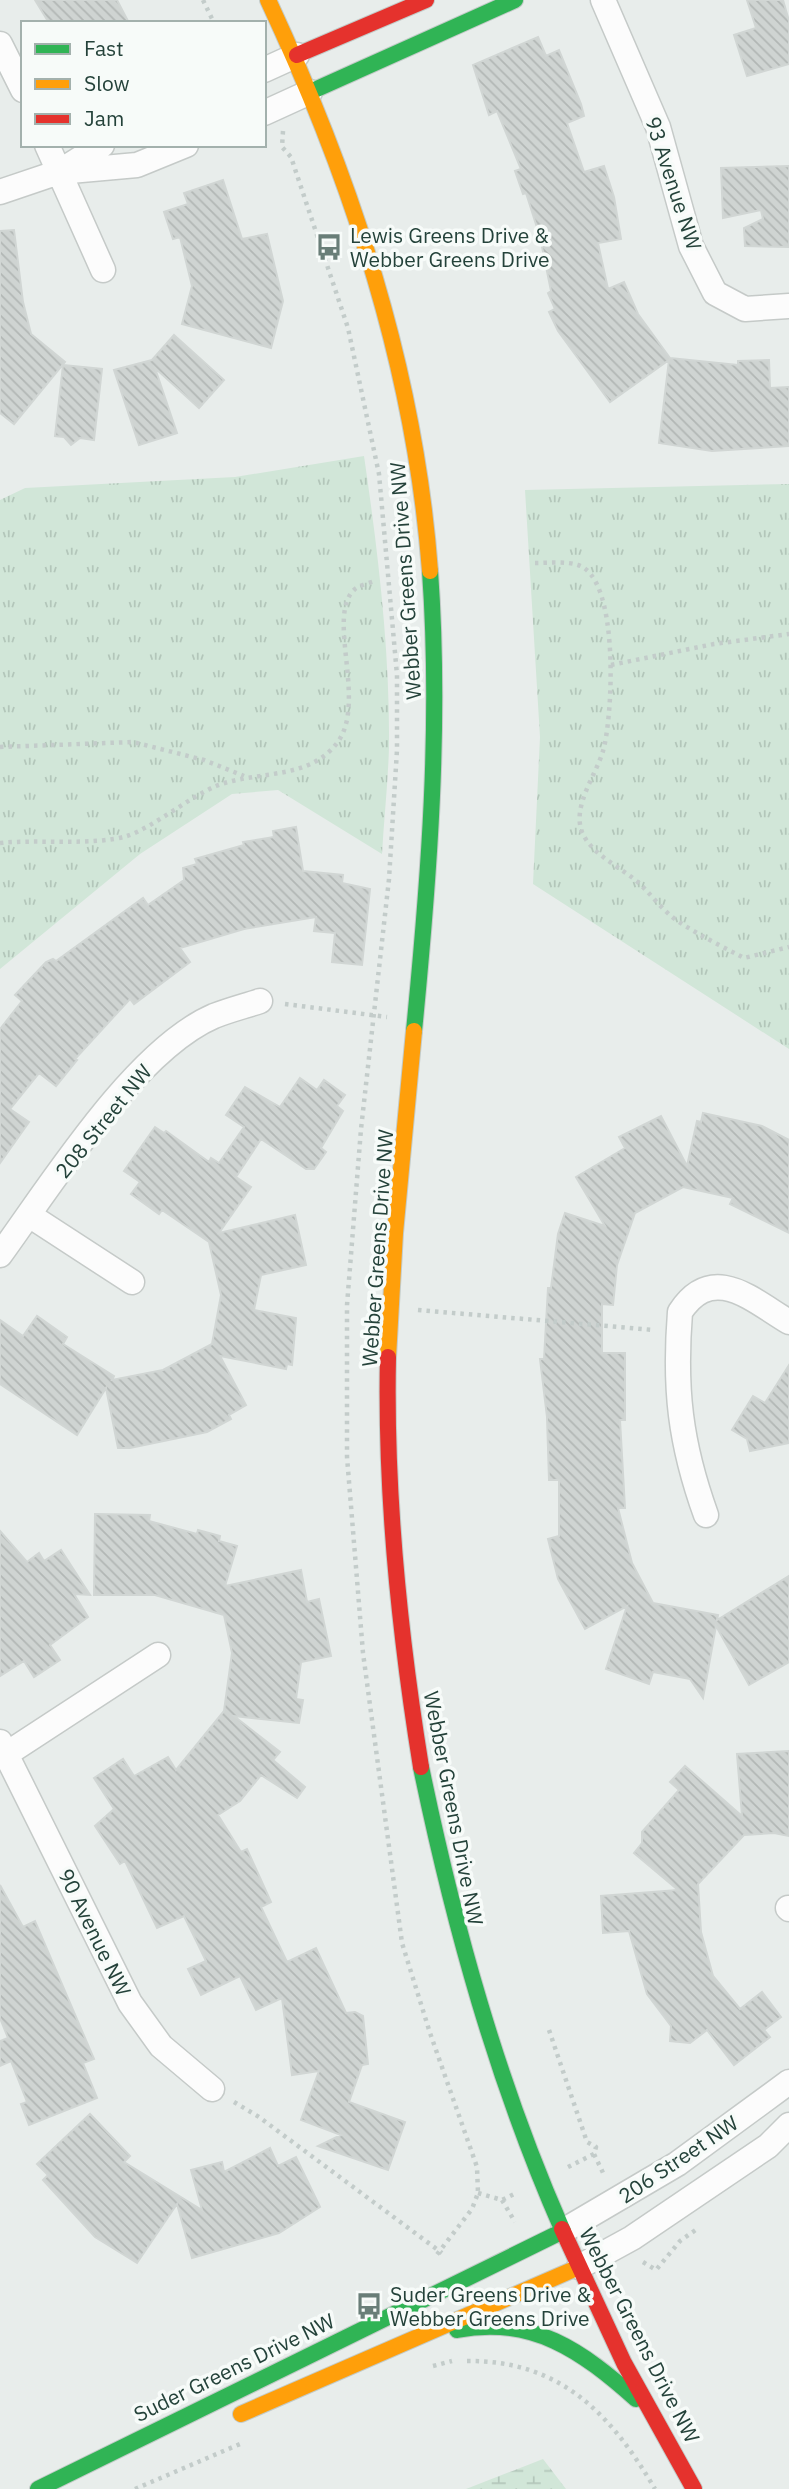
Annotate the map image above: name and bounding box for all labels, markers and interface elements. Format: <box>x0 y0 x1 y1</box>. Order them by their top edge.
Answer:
legend <box>21 21 266 147</box>
text: Fast <box>84 34 124 62</box>
text: Slow <box>84 69 130 97</box>
text: Jam <box>84 104 124 132</box>
street label: 93 Avenue NW <box>639 113 709 254</box>
place label: Lewis Greens Drive & Webber Greens Drive <box>350 221 550 273</box>
bus stop icon: Lewis Greens Drive & Webber Greens Drive <box>314 232 344 262</box>
street label: Webber Greens Drive NW <box>383 461 427 701</box>
street label: 208 Street NW <box>48 1058 158 1184</box>
street label: Webber Greens Drive NW <box>355 1128 399 1368</box>
street label: Webber Greens Drive NW <box>418 1688 491 1928</box>
street label: 90 Avenue NW <box>52 1863 138 2001</box>
street label: 206 Street NW <box>613 2108 744 2209</box>
street label: Webber Greens Drive NW <box>573 2223 707 2448</box>
place label: Suder Greens Drive & Webber Greens Drive <box>390 2280 592 2332</box>
bus stop icon: Suder Greens Drive & Webber Greens Drive <box>354 2291 384 2321</box>
street label: Suder Greens Drive NW <box>129 2306 339 2428</box>

